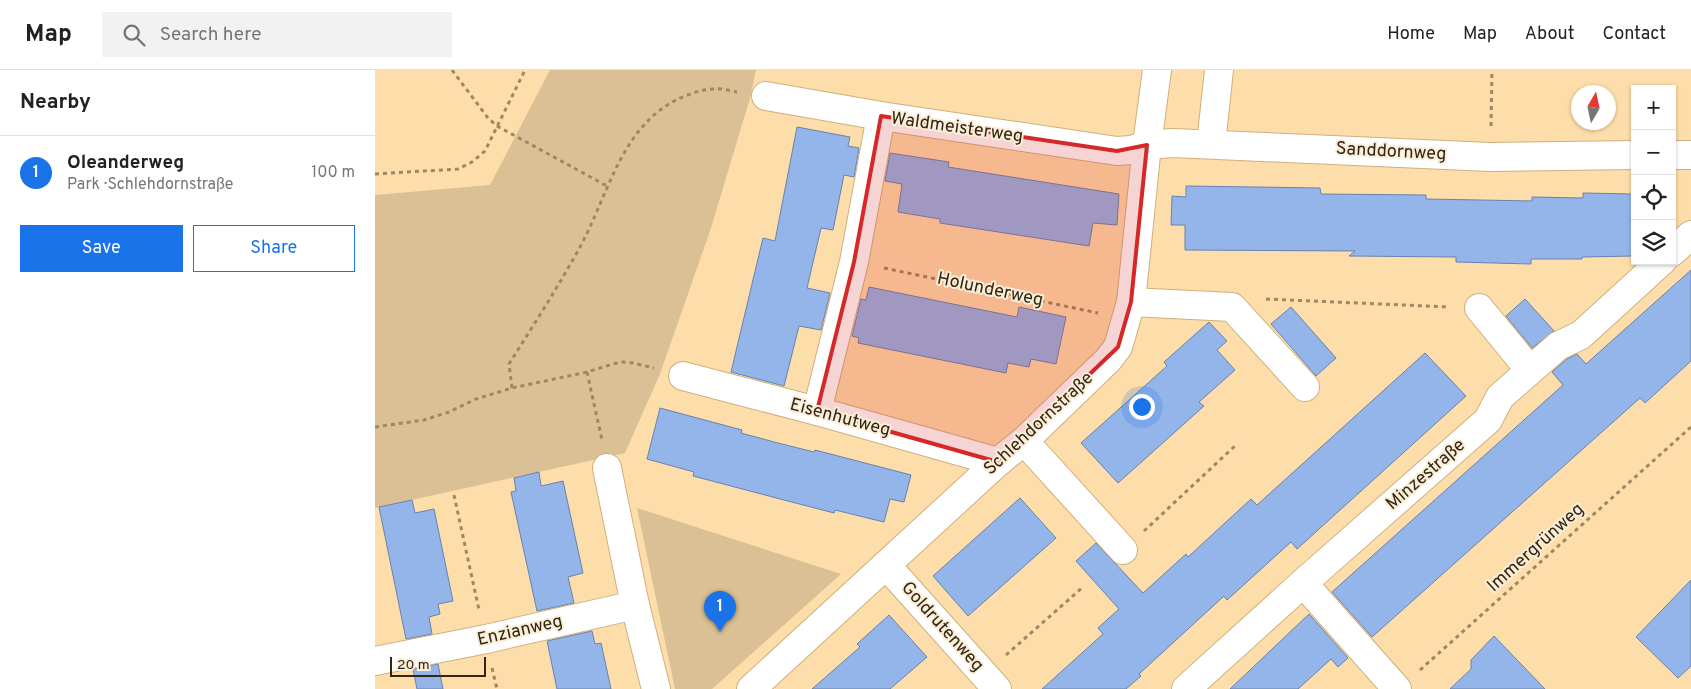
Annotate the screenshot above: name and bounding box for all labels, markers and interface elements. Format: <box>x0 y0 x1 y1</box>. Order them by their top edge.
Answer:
search box <box>102 12 452 57</box>
text: Map <box>25 20 72 50</box>
icon: search <box>120 21 148 49</box>
text: Search here <box>160 23 261 47</box>
text: Home <box>1387 23 1435 46</box>
text: Map <box>1463 23 1497 46</box>
text: About <box>1525 23 1574 46</box>
text: Contact <box>1602 23 1666 46</box>
north arrow <box>1571 85 1616 130</box>
map controls <box>1631 85 1676 265</box>
button: + <box>1631 85 1676 130</box>
text: Nearby <box>20 89 91 116</box>
street label: Waldmeisterweg <box>889 107 1025 149</box>
button: − <box>1631 130 1676 175</box>
street label: Sanddornweg <box>1335 138 1447 166</box>
text: Oleanderweg <box>67 151 184 175</box>
text: 1 <box>33 163 39 183</box>
text: 100 m <box>311 163 355 183</box>
text: Park · Schlehdornstraße <box>67 175 233 195</box>
button: locate <box>1631 175 1676 220</box>
button: layers <box>1631 220 1676 265</box>
button: Save <box>20 225 183 272</box>
button: Share <box>193 225 355 272</box>
street label: Holunderweg <box>935 268 1045 312</box>
street label: Schlehdornstraße <box>979 367 1099 481</box>
street label: Eisenhutweg <box>787 394 893 442</box>
your location <box>1129 394 1155 420</box>
street label: Minzestraße <box>1382 434 1470 516</box>
street label: Immergrünweg <box>1483 498 1589 598</box>
street label: Goldrutenweg <box>895 577 989 677</box>
pin: 1 <box>704 591 736 632</box>
street label: Enzianweg <box>475 610 565 652</box>
scale bar <box>390 654 486 677</box>
text: 20 m <box>397 657 430 674</box>

